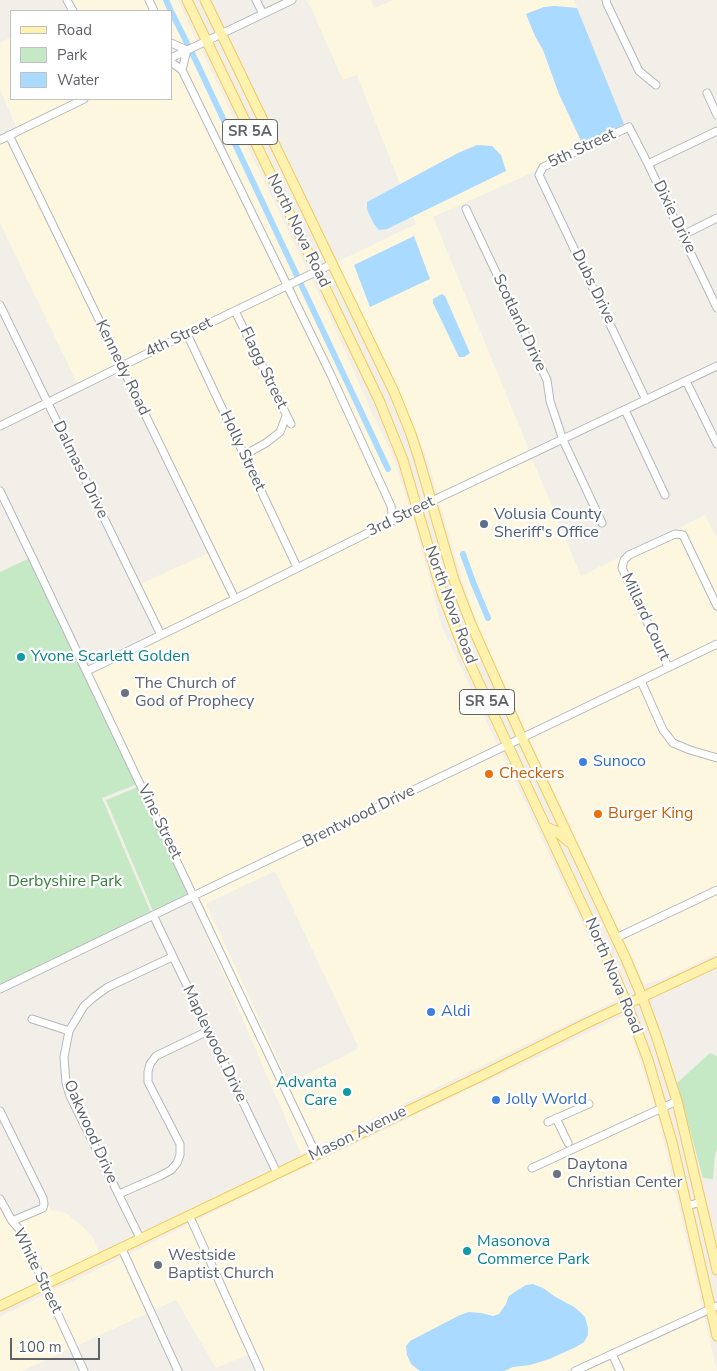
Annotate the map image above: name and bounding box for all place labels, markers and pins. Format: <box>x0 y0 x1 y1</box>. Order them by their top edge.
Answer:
place label: Volusia County Sheriff's Office <box>494 505 602 543</box>
marker: Volusia County Sheriff's Office <box>478 518 490 530</box>
place label: Yvone Scarlett Golden <box>31 647 190 667</box>
marker: Yvone Scarlett Golden <box>15 651 27 663</box>
place label: The Church of God of Prophecy <box>135 674 254 712</box>
marker: The Church of God of Prophecy <box>119 687 131 699</box>
place label: Sunoco <box>593 752 646 772</box>
marker: Sunoco <box>577 756 589 768</box>
place label: Checkers <box>499 764 564 784</box>
marker: Checkers <box>483 768 495 780</box>
place label: Burger King <box>608 804 693 824</box>
marker: Burger King <box>592 808 604 820</box>
place label: Aldi <box>441 1002 470 1022</box>
marker: Aldi <box>425 1006 437 1018</box>
place label: Advanta Care <box>276 1073 337 1111</box>
marker: Advanta Care <box>341 1086 353 1098</box>
place label: Jolly World <box>506 1090 587 1110</box>
marker: Jolly World <box>490 1094 502 1106</box>
place label: Daytona Christian Center <box>567 1155 682 1193</box>
marker: Daytona Christian Center <box>551 1168 563 1180</box>
place label: Masonova Commerce Park <box>477 1232 589 1270</box>
marker: Masonova Commerce Park <box>461 1245 473 1257</box>
place label: Westside Baptist Church <box>168 1246 274 1284</box>
marker: Westside Baptist Church <box>152 1259 164 1271</box>

